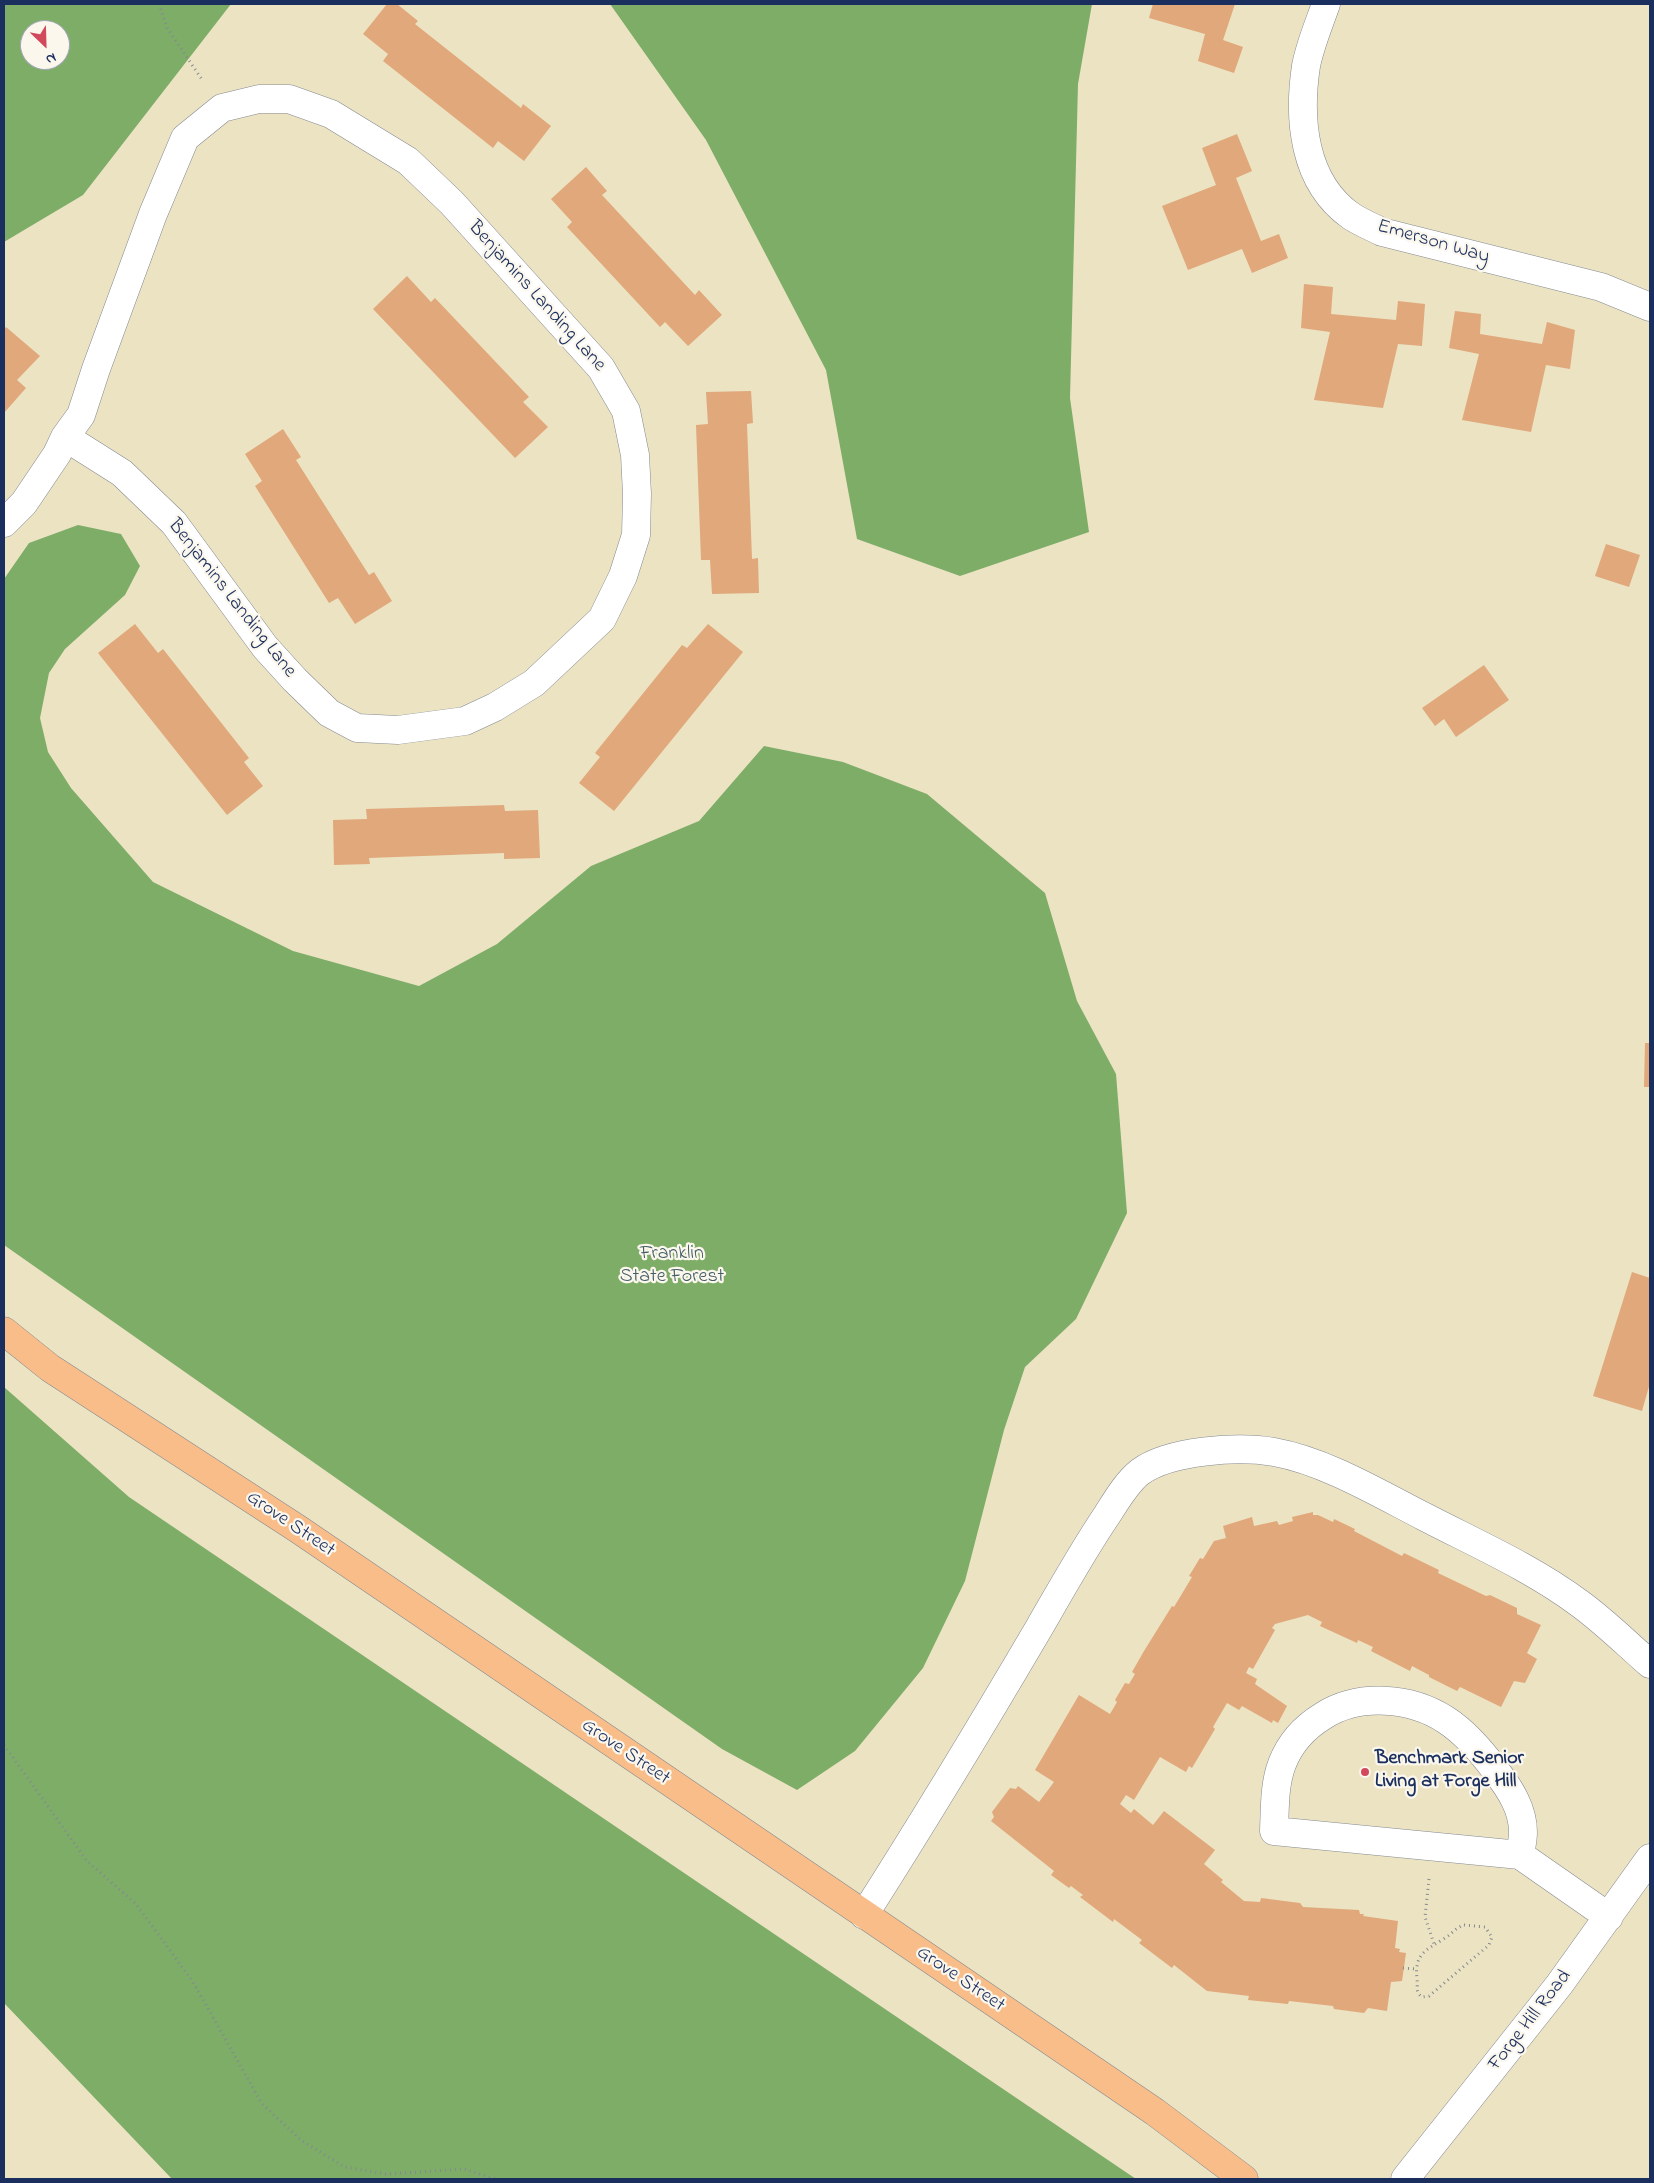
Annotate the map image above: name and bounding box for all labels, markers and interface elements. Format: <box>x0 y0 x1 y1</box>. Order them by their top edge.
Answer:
north arrow <box>20 20 70 70</box>
text: N <box>42 47 59 70</box>
street label: Emerson Way <box>1374 216 1492 270</box>
street label: Benjamins Landing Lane <box>462 217 610 377</box>
street label: Benjamins Landing Lane <box>162 515 300 683</box>
park label: Franklin State Forest <box>620 1243 724 1290</box>
street label: Grove Street <box>241 1487 339 1563</box>
street label: Grove Street <box>576 1715 674 1791</box>
place label: Benchmark Senior Living at Forge Hill <box>1375 1748 1524 1795</box>
marker: Benchmark Senior Living at Forge Hill <box>1359 1766 1371 1778</box>
street label: Grove Street <box>911 1942 1009 2018</box>
street label: Forge Hill Road <box>1484 1966 1578 2076</box>

